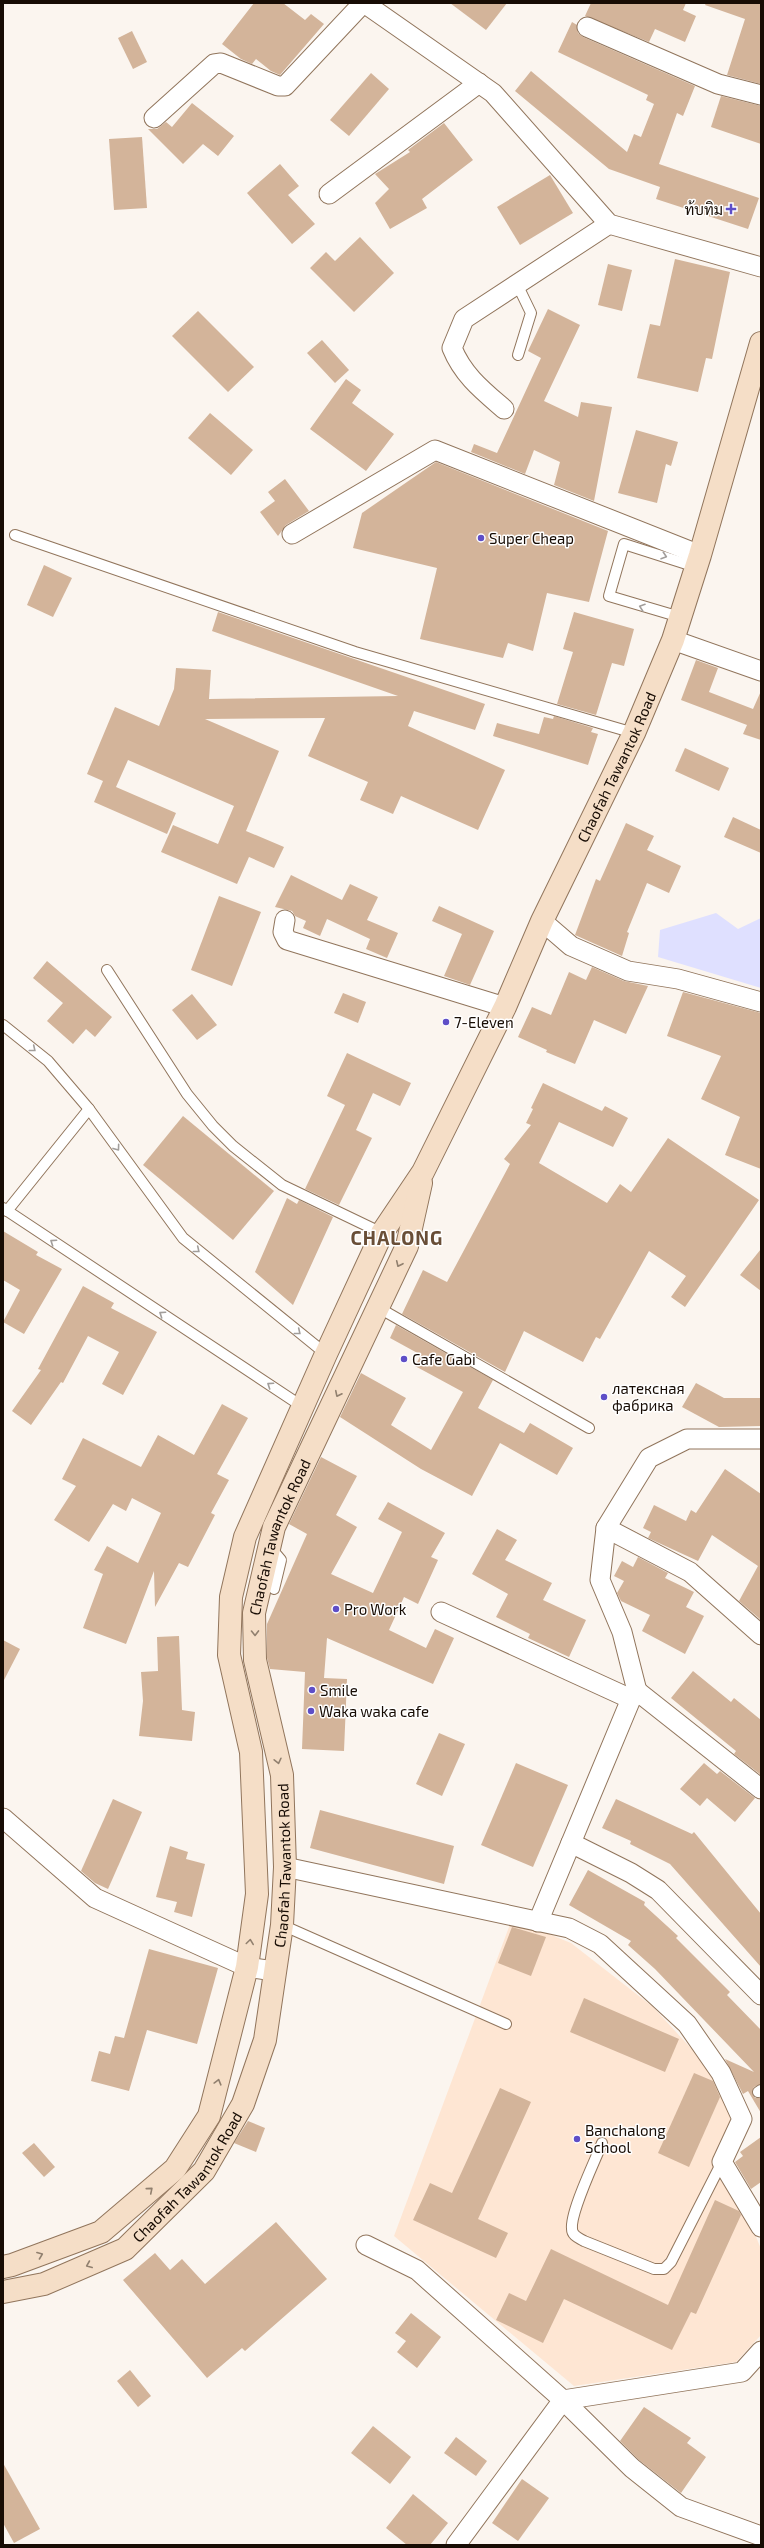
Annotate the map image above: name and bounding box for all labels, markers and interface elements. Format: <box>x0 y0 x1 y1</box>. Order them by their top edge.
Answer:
place label: ท้บทิม <box>684 200 723 218</box>
marker: ท้บทิม <box>726 204 736 214</box>
place label: Super Cheap <box>489 529 574 547</box>
marker: Super Cheap <box>476 533 486 543</box>
one-way arrow <box>661 551 668 560</box>
one-way arrow <box>639 603 646 612</box>
street label: Chaofah Tawantok Road <box>573 689 659 845</box>
place label: 7-Eleven <box>454 1013 514 1031</box>
marker: 7-Eleven <box>441 1017 451 1027</box>
one-way arrow <box>29 1045 36 1052</box>
one-way arrow <box>112 1144 120 1151</box>
district label: CHALONG <box>351 1226 443 1249</box>
one-way arrow <box>50 1239 57 1247</box>
one-way arrow <box>193 1245 200 1252</box>
one-way arrow <box>396 1259 404 1267</box>
one-way arrow <box>159 1311 166 1318</box>
one-way arrow <box>294 1327 301 1334</box>
place label: Cafe Gabi <box>412 1350 476 1368</box>
marker: Cafe Gabi <box>399 1354 409 1364</box>
place label: латексная фабрика <box>612 1379 685 1414</box>
one-way arrow <box>267 1382 274 1390</box>
one-way arrow <box>335 1390 343 1397</box>
marker: латексная фабрика <box>599 1392 609 1402</box>
street label: Chaofah Tawantok Road <box>245 1456 314 1617</box>
place label: Pro Work <box>344 1600 407 1618</box>
marker: Pro Work <box>331 1604 341 1614</box>
one-way arrow <box>250 1630 259 1636</box>
place label: Smile <box>320 1681 358 1699</box>
marker: Smile <box>307 1685 317 1695</box>
place label: Waka waka cafe <box>319 1702 429 1720</box>
marker: Waka waka cafe <box>306 1706 316 1716</box>
one-way arrow <box>274 1757 282 1764</box>
street label: Chaofah Tawantok Road <box>270 1783 294 1949</box>
one-way arrow <box>245 1939 254 1945</box>
one-way arrow <box>213 2079 222 2086</box>
street label: Chaofah Tawantok Road <box>129 2108 246 2246</box>
place label: Banchalong School <box>585 2121 666 2156</box>
marker: Banchalong School <box>572 2134 582 2144</box>
one-way arrow <box>146 2187 153 2194</box>
one-way arrow <box>36 2251 43 2259</box>
one-way arrow <box>86 2260 94 2268</box>

